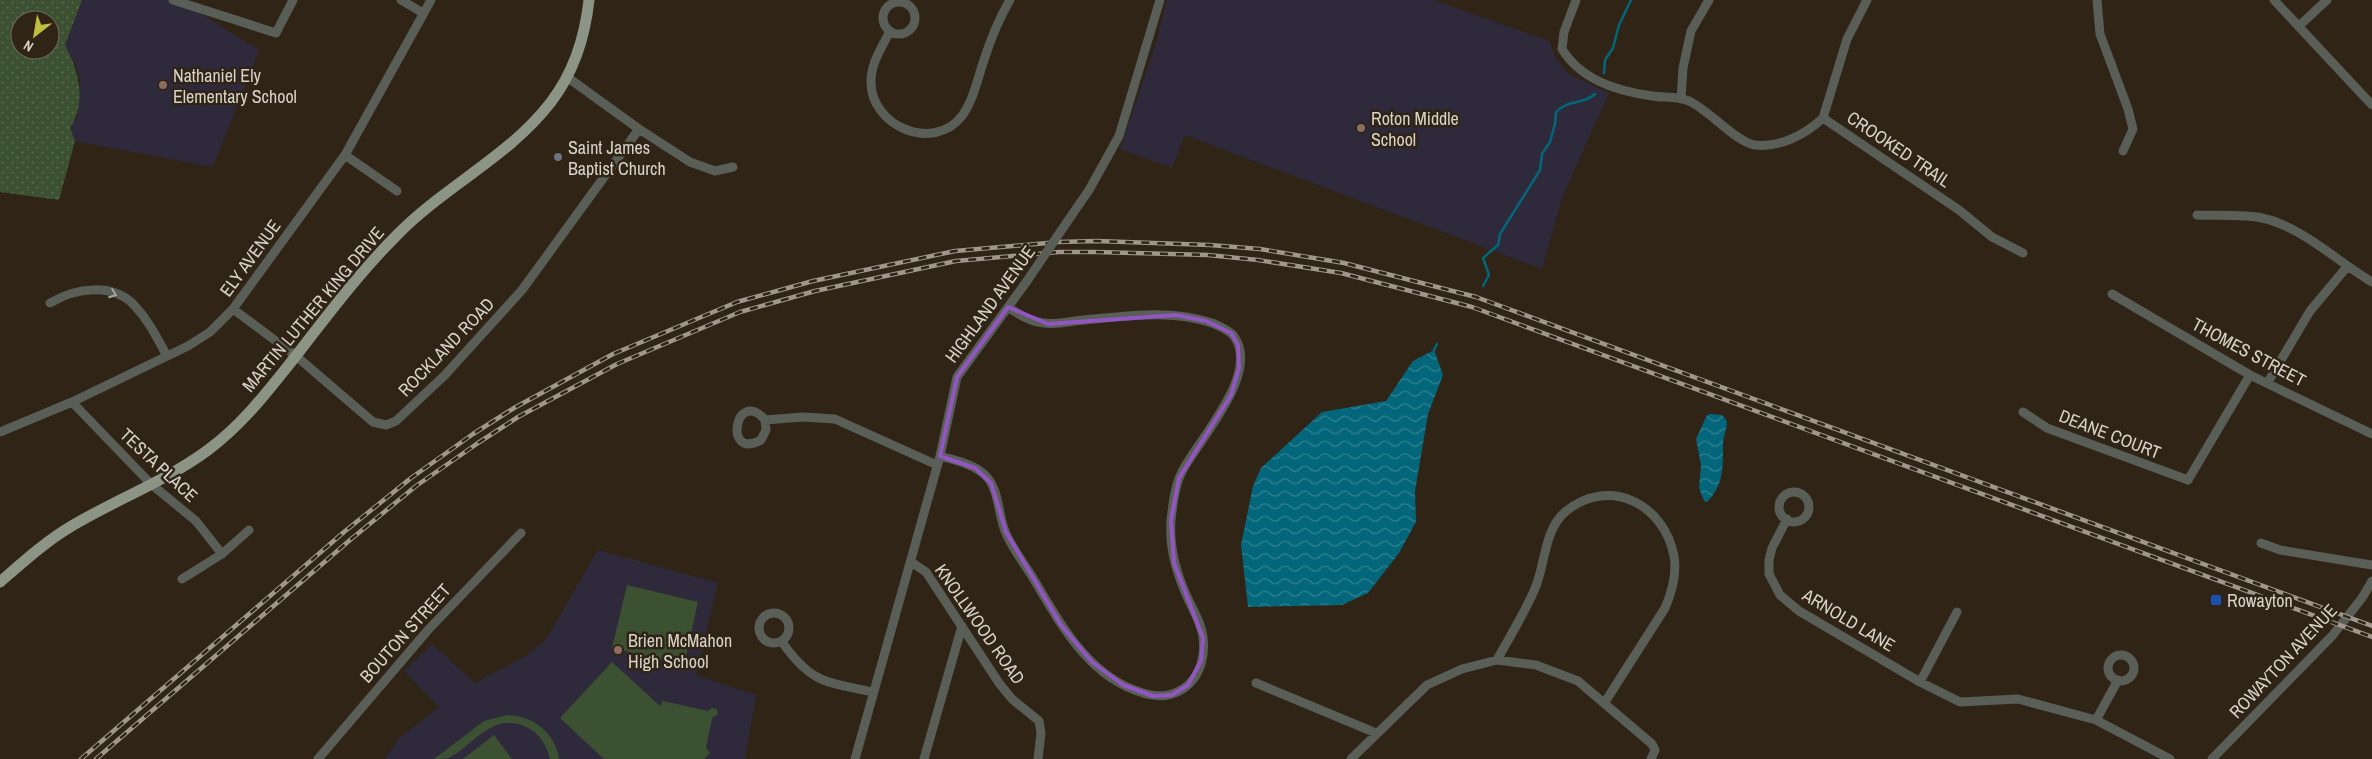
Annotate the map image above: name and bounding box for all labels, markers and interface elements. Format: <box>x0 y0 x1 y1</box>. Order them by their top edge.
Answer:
north arrow <box>10 10 60 60</box>
text: N <box>20 36 36 56</box>
place label: Nathaniel Ely Elementary School <box>173 63 297 109</box>
marker: Nathaniel Ely Elementary School <box>157 79 169 91</box>
street label: CROOKED TRAIL <box>1842 105 1956 193</box>
place label: Roton Middle School <box>1371 106 1459 152</box>
marker: Roton Middle School <box>1355 122 1367 134</box>
place label: Saint James Baptist Church <box>568 135 666 181</box>
marker: Saint James Baptist Church <box>552 151 564 163</box>
street label: ELY AVENUE <box>214 214 286 302</box>
street label: MARTIN LUTHER KING DRIVE <box>236 221 390 397</box>
street label: HIGHLAND AVENUE <box>939 240 1041 368</box>
one-way arrow <box>108 288 117 298</box>
street label: ROCKLAND ROAD <box>392 292 500 402</box>
street label: THOMES STREET <box>2188 312 2310 392</box>
street label: DEANE COURT <box>2055 403 2165 465</box>
street label: TESTA PLACE <box>115 422 203 508</box>
street label: KNOLLWOOD ROAD <box>929 559 1031 689</box>
street label: BOUTON STREET <box>354 578 456 688</box>
street label: ARNOLD LANE <box>1797 582 1900 658</box>
place label: Rowayton <box>2227 588 2293 613</box>
marker: Rowayton <box>2209 593 2223 607</box>
street label: ROWAYTON AVENUE <box>2223 598 2343 724</box>
place label: Brien McMahon High School <box>628 628 732 674</box>
marker: Brien McMahon High School <box>612 644 624 656</box>

